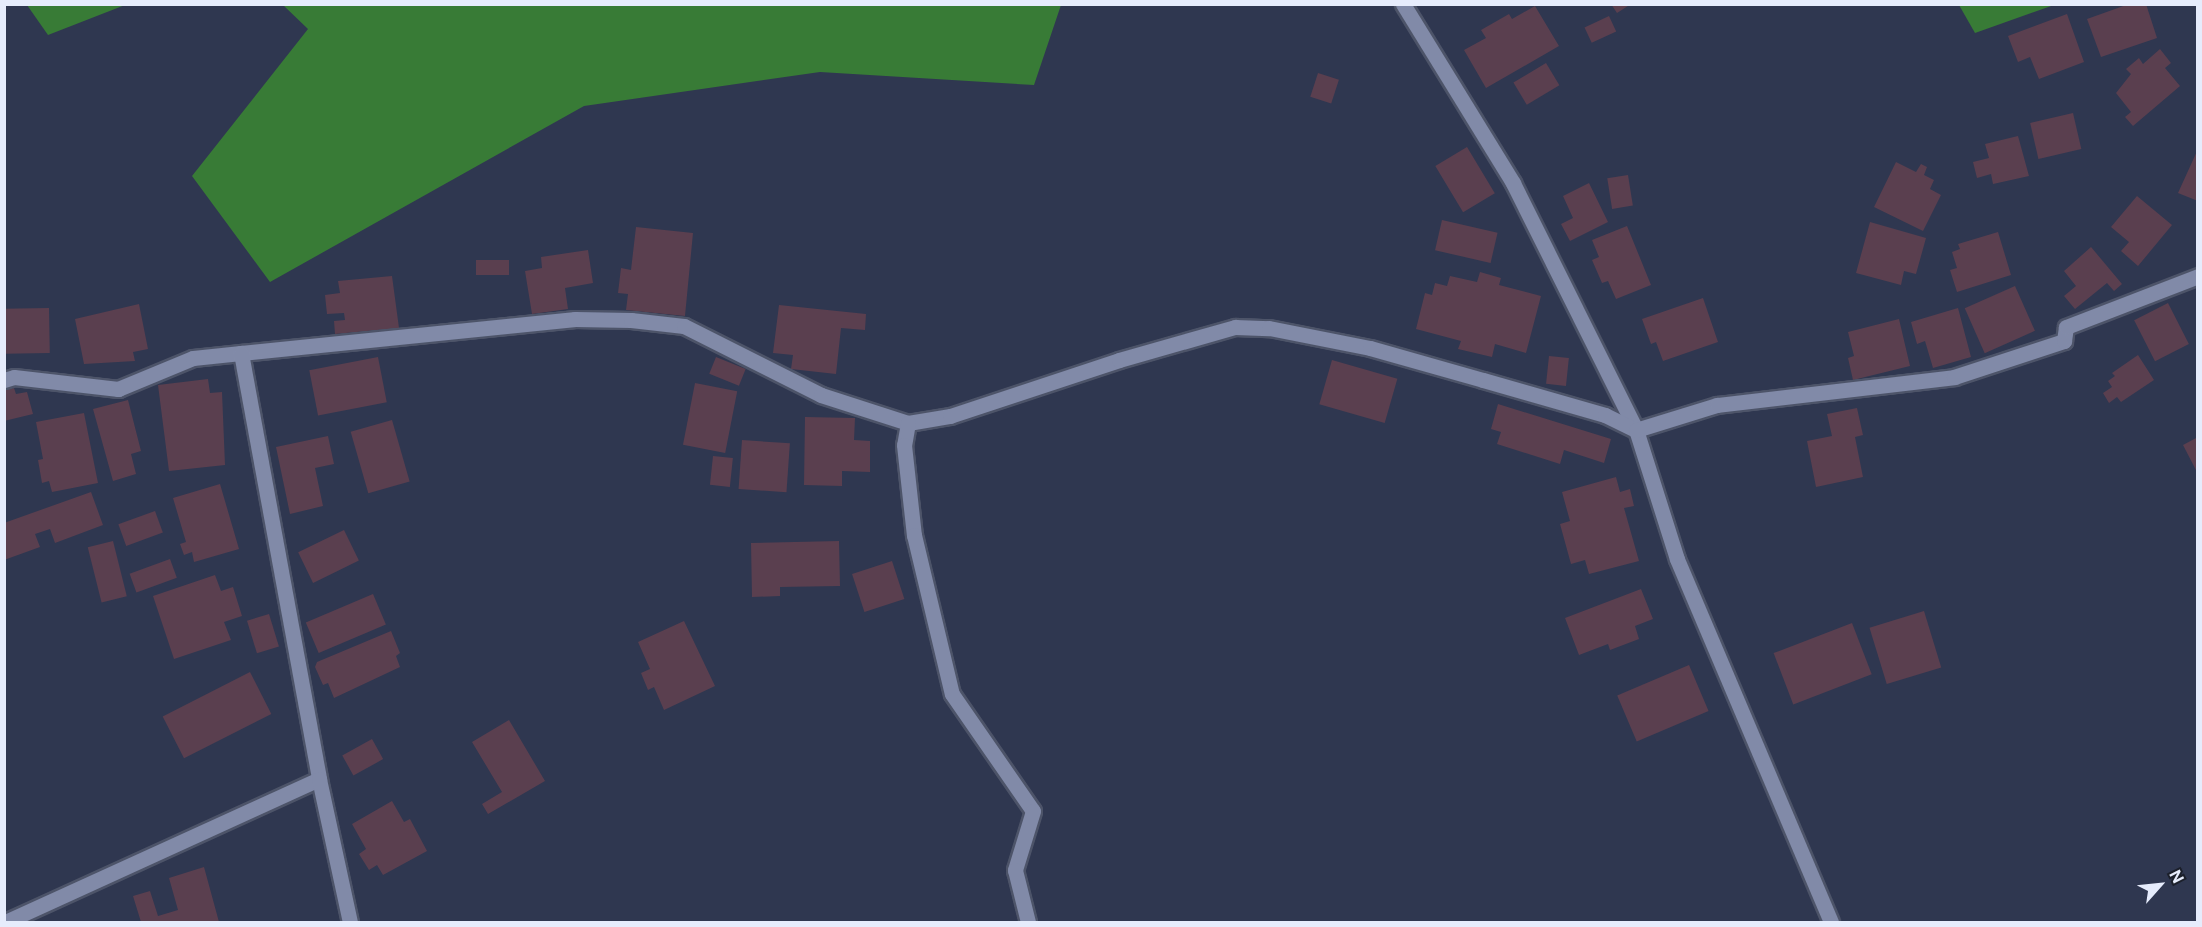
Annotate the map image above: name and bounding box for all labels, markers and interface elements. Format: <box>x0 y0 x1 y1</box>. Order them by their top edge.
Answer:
north arrow <box>2130 855 2190 915</box>
text: N <box>2165 867 2188 886</box>

